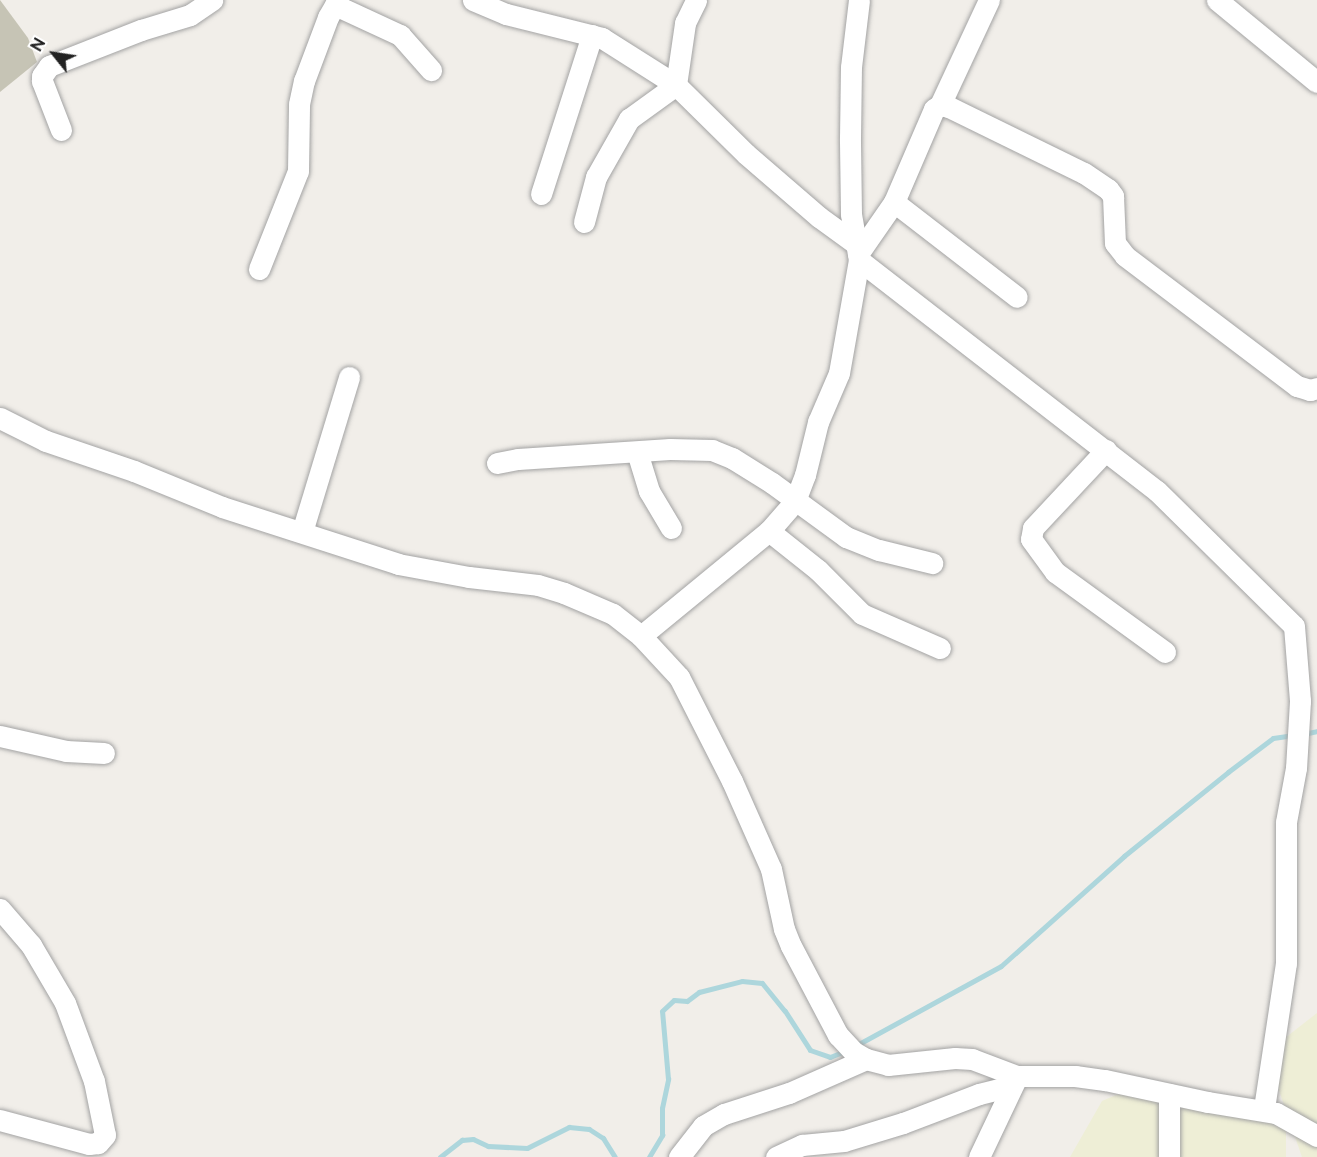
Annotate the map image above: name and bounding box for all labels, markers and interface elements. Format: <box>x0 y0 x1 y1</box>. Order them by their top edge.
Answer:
north arrow <box>24 24 84 84</box>
text: N <box>27 35 49 55</box>

